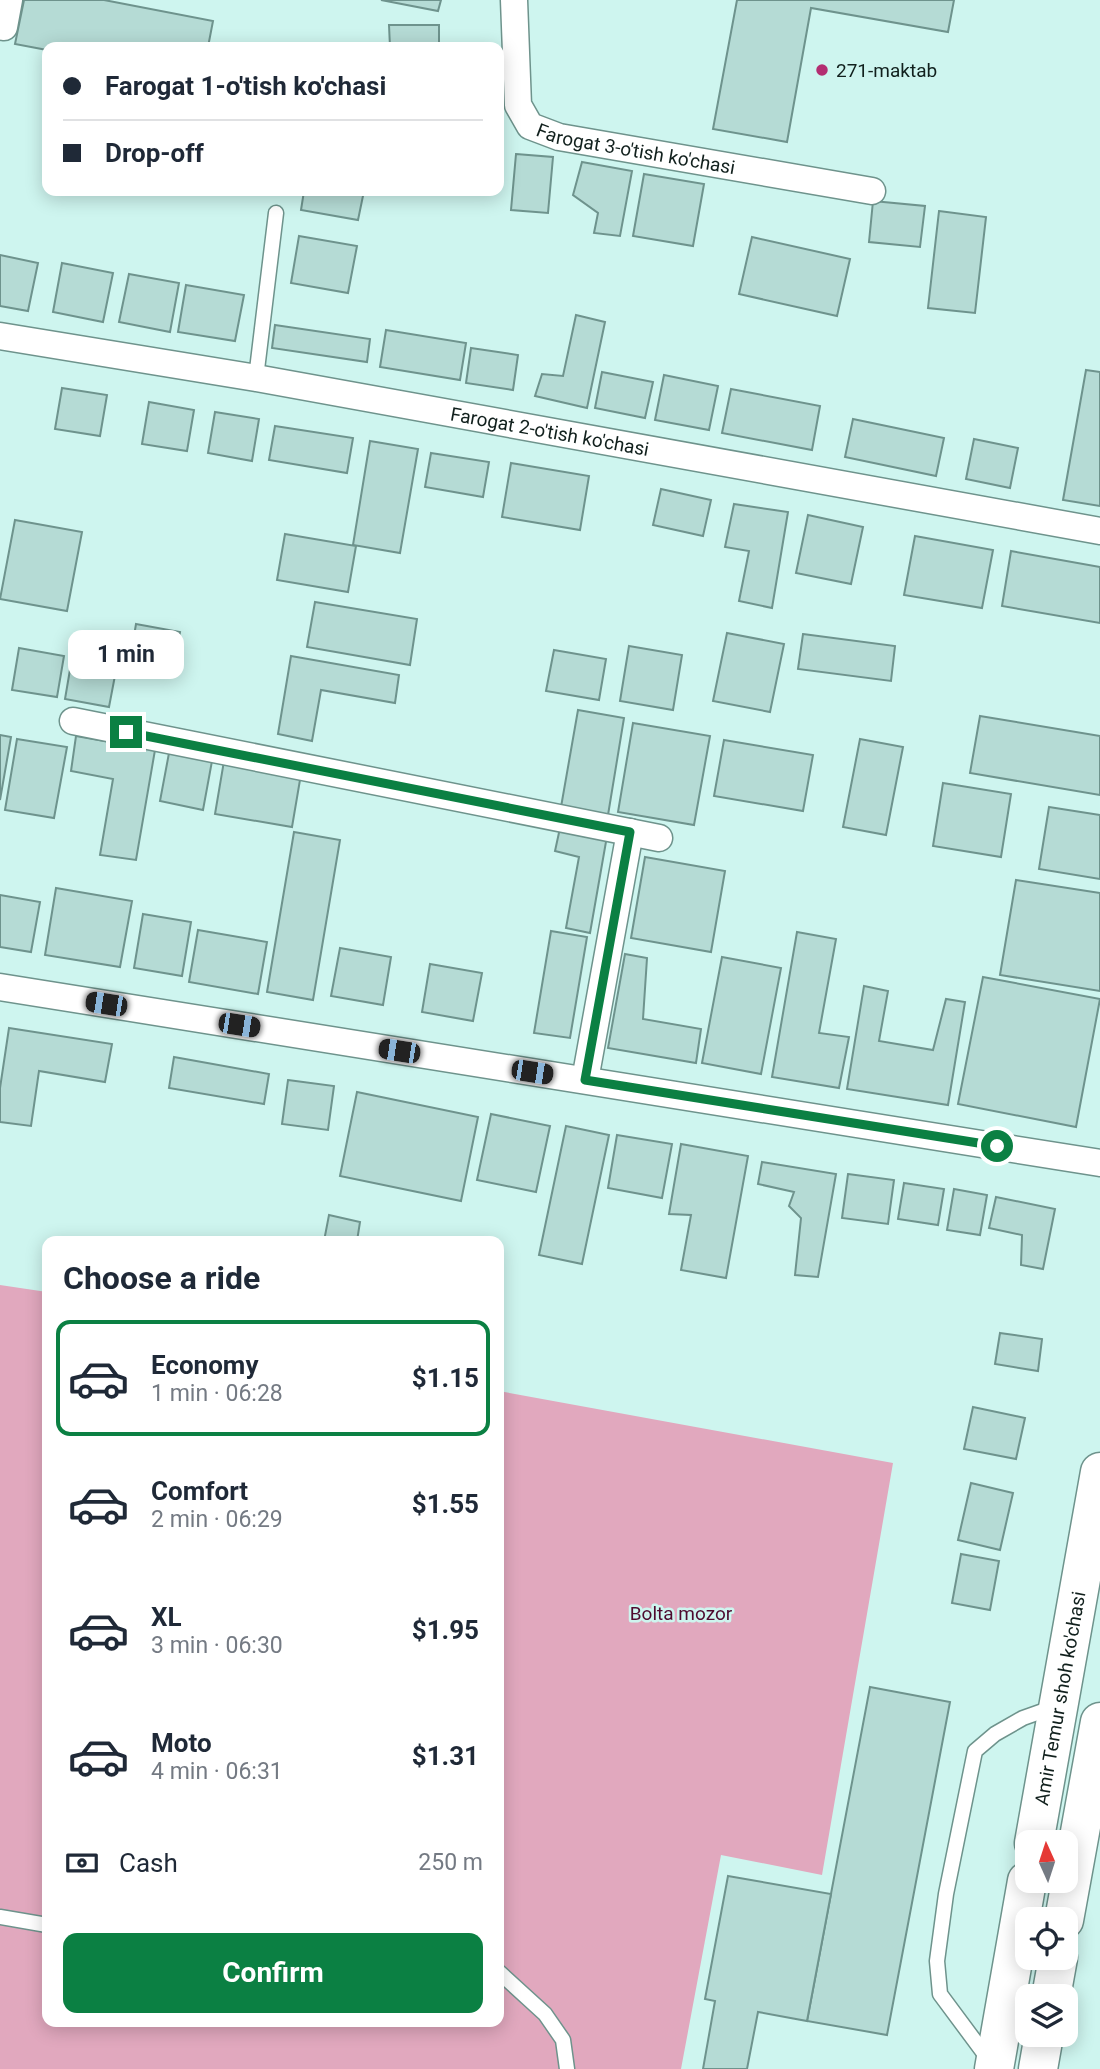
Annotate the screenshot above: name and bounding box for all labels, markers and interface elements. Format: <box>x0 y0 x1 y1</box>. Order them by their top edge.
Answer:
place label: 271-maktab <box>836 59 937 82</box>
marker: 271-maktab <box>814 62 830 78</box>
text: Farogat 1-o'tish ko'chasi <box>105 71 386 101</box>
street label: Farogat 3-o'tish ko'chasi <box>533 119 737 179</box>
text: Drop-off <box>105 138 204 168</box>
street label: Farogat 2-o'tish ko'chasi <box>449 402 651 461</box>
callout: 1 min <box>68 630 184 680</box>
text: 1 min <box>97 641 155 668</box>
route end <box>110 716 142 748</box>
car <box>84 990 129 1018</box>
car <box>217 1011 262 1039</box>
car <box>377 1037 422 1065</box>
car <box>510 1058 555 1086</box>
route start <box>981 1130 1013 1162</box>
text: Choose a ride <box>63 1259 260 1297</box>
icon: car <box>67 1347 130 1410</box>
text: Economy <box>151 1350 258 1380</box>
text: $1.15 <box>412 1363 479 1393</box>
text: 1 min · 06:28 <box>151 1380 283 1407</box>
icon: car <box>67 1473 130 1536</box>
text: Comfort <box>151 1476 248 1506</box>
text: $1.55 <box>412 1489 479 1519</box>
text: 2 min · 06:29 <box>151 1506 283 1533</box>
street label: Amir Temur shoh ko'chasi <box>1030 1590 1091 1807</box>
icon: car <box>67 1599 130 1662</box>
text: XL <box>151 1602 182 1632</box>
park label: Bolta mozor <box>630 1602 733 1625</box>
text: $1.95 <box>412 1615 479 1645</box>
text: 3 min · 06:30 <box>151 1632 283 1659</box>
icon: car <box>67 1725 130 1788</box>
text: Moto <box>151 1728 212 1758</box>
text: $1.31 <box>412 1741 479 1771</box>
text: 4 min · 06:31 <box>151 1758 283 1785</box>
north arrow <box>1015 1830 1078 1894</box>
map controls <box>1015 1830 1078 2047</box>
icon: cash <box>63 1844 101 1882</box>
text: Cash <box>119 1848 178 1878</box>
text: 250 m <box>418 1849 483 1876</box>
button: locate <box>1015 1907 1078 1970</box>
button: Confirm <box>63 1933 483 2013</box>
button: layers <box>1015 1984 1078 2047</box>

